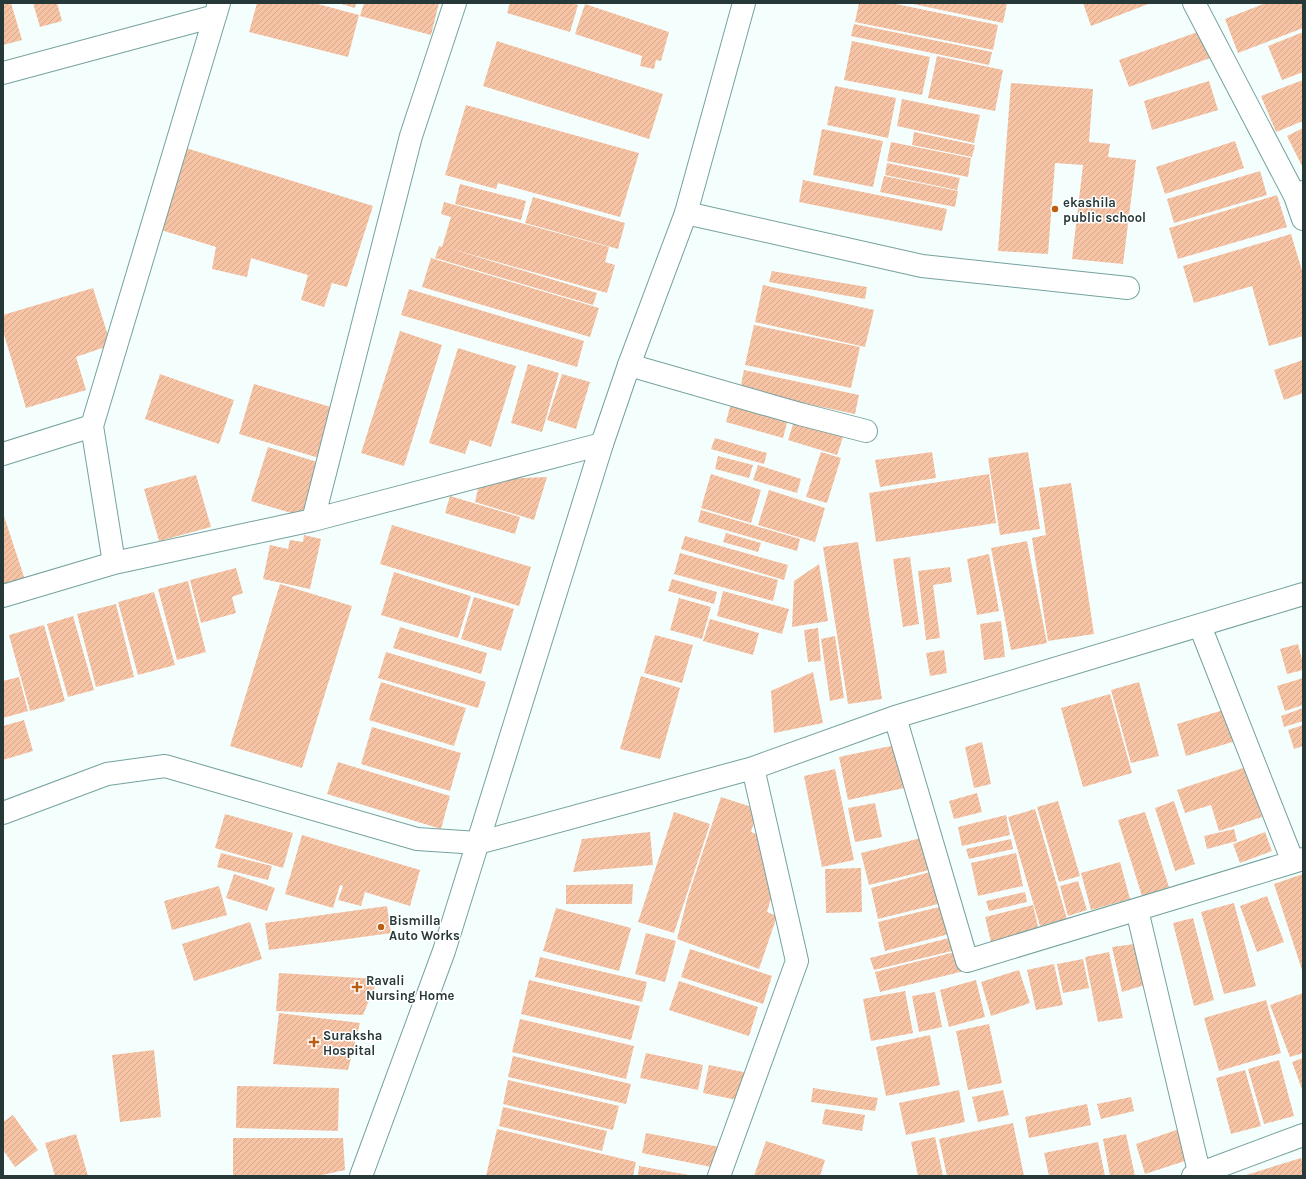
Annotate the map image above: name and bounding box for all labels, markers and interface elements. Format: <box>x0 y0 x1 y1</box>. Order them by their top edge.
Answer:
place label: ekashila public school <box>1063 195 1146 225</box>
marker: ekashila public school <box>1050 204 1060 214</box>
place label: Bismilla Auto Works <box>389 913 460 943</box>
marker: Bismilla Auto Works <box>376 922 386 932</box>
place label: Ravali Nursing Home <box>366 973 455 1003</box>
marker: Ravali Nursing Home <box>351 981 363 993</box>
place label: Suraksha Hospital <box>323 1028 382 1058</box>
marker: Suraksha Hospital <box>308 1036 320 1048</box>

